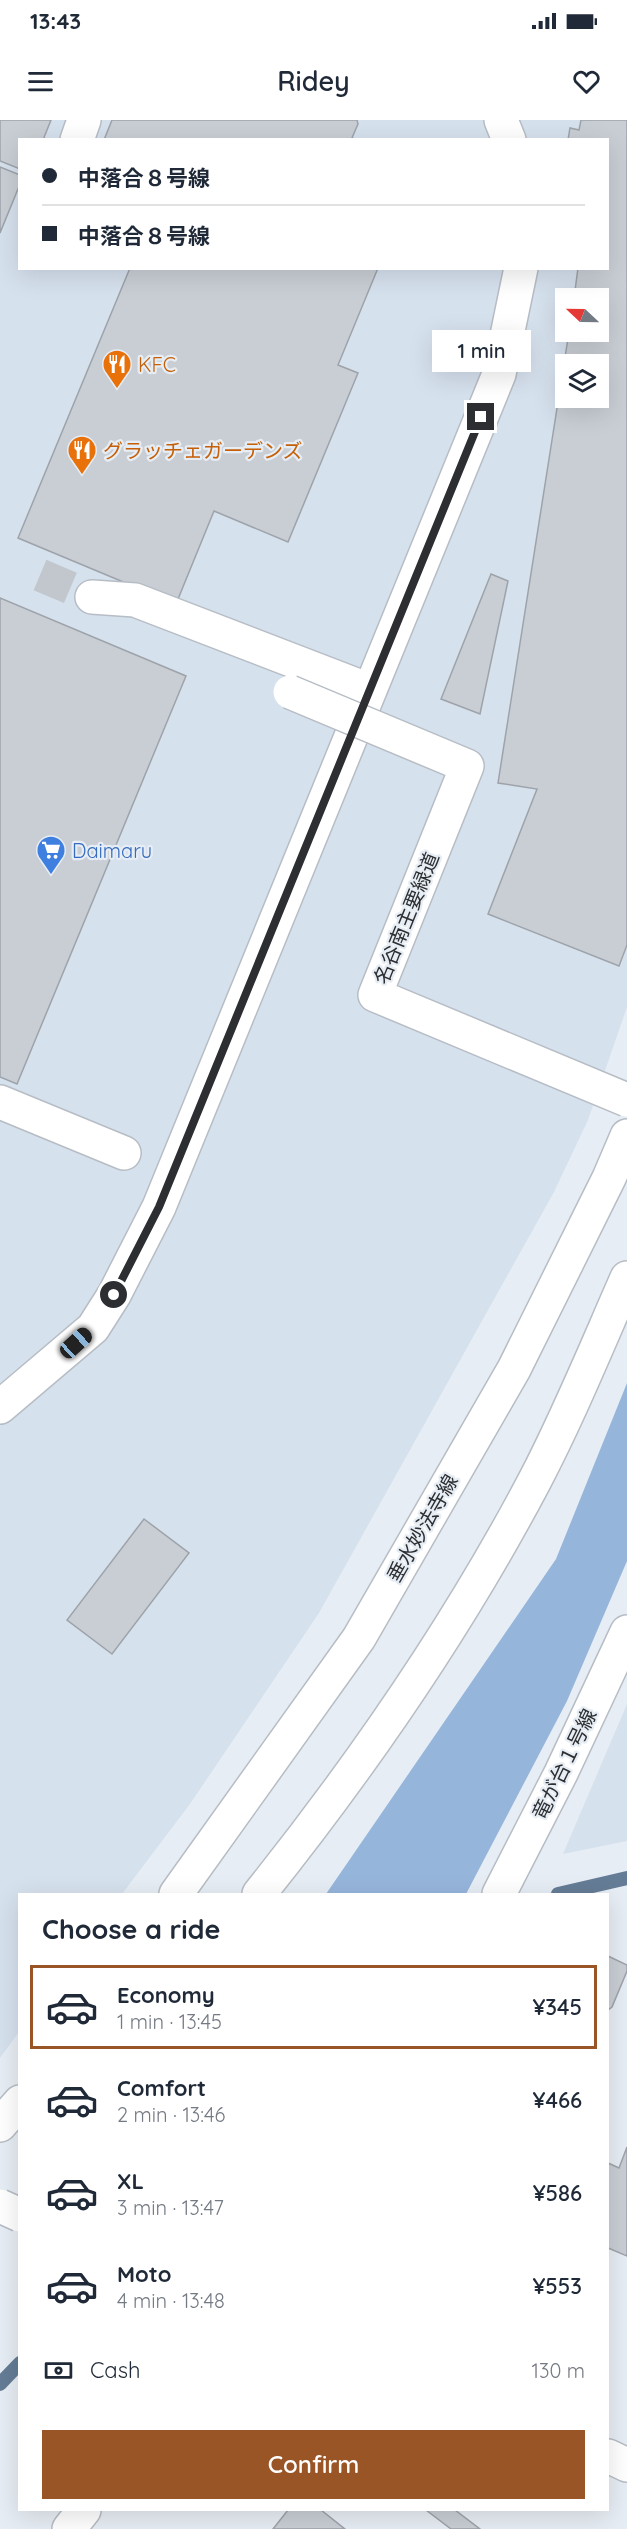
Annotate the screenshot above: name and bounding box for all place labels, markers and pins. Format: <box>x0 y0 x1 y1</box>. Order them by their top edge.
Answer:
restaurant icon: KFC <box>101 348 133 390</box>
place label: KFC <box>138 352 176 377</box>
restaurant icon: グラッチェガーデンズ <box>66 434 98 476</box>
place label: グラッチェガーデンズ <box>103 438 303 463</box>
supermarket icon: Daimaru <box>35 834 67 876</box>
place label: Daimaru <box>72 838 152 863</box>

